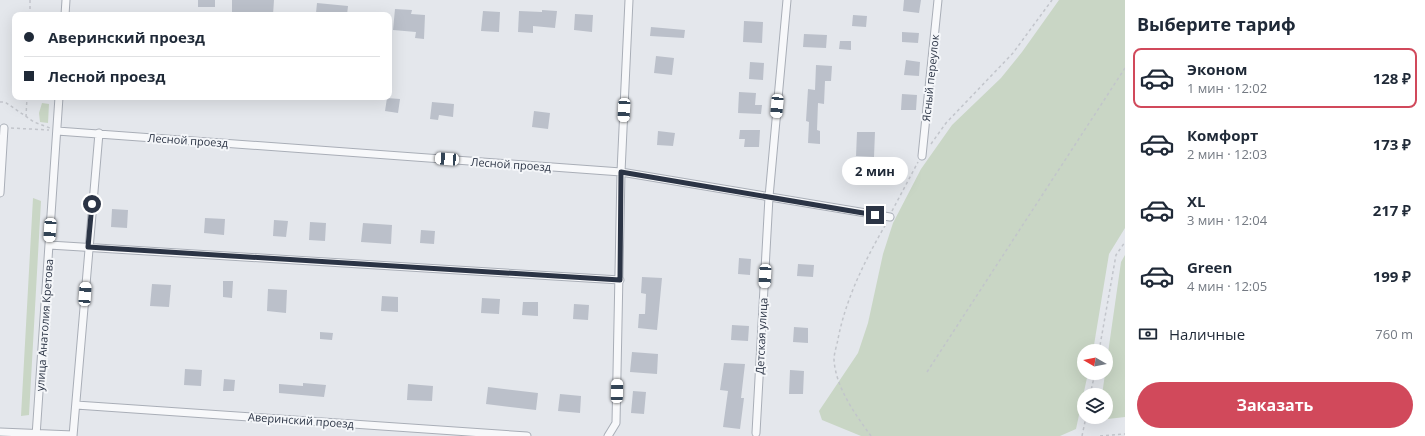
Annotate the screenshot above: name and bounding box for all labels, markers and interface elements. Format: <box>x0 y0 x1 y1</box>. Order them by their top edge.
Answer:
text: Выберите тариф <box>1137 12 1296 36</box>
text: Аверинский проезд <box>48 27 205 47</box>
street label: Ясный переулок <box>918 33 942 122</box>
text: Эконом <box>1187 59 1247 79</box>
icon: car <box>1139 60 1175 96</box>
text: Лесной проезд <box>48 66 165 86</box>
text: 128 ₽ <box>1373 68 1411 88</box>
text: 1 мин · 12:02 <box>1187 79 1267 97</box>
car <box>770 94 784 118</box>
car <box>617 98 631 122</box>
text: Комфорт <box>1187 125 1258 145</box>
icon: car <box>1139 126 1175 162</box>
street label: Лесной проезд <box>147 130 229 150</box>
text: 173 ₽ <box>1373 134 1411 154</box>
text: 2 мин · 12:03 <box>1187 145 1267 163</box>
car <box>435 152 459 166</box>
street label: Лесной проезд <box>470 154 552 174</box>
callout: 2 мин <box>842 157 908 185</box>
text: 2 мин <box>855 162 895 180</box>
text: XL <box>1187 191 1205 211</box>
icon: car <box>1139 192 1175 228</box>
route start <box>83 195 101 213</box>
text: 217 ₽ <box>1373 200 1411 220</box>
route end <box>866 206 884 224</box>
text: 3 мин · 12:04 <box>1187 211 1267 229</box>
car <box>43 218 57 242</box>
text: Green <box>1187 257 1232 277</box>
street label: улица Анатолия Кретова <box>32 258 56 392</box>
icon: car <box>1139 258 1175 294</box>
car <box>758 264 772 288</box>
text: 199 ₽ <box>1373 266 1411 286</box>
text: 4 мин · 12:05 <box>1187 277 1267 295</box>
car <box>78 282 92 306</box>
street label: Детская улица <box>752 297 770 375</box>
icon: cash <box>1137 323 1159 345</box>
text: Наличные <box>1169 324 1245 344</box>
text: 760 m <box>1375 325 1413 343</box>
north arrow <box>1077 344 1113 380</box>
map controls <box>1077 344 1113 424</box>
car <box>611 379 623 403</box>
button: Заказать <box>1137 382 1413 428</box>
button: layers <box>1077 388 1113 424</box>
street label: Аверинский проезд <box>248 409 355 431</box>

